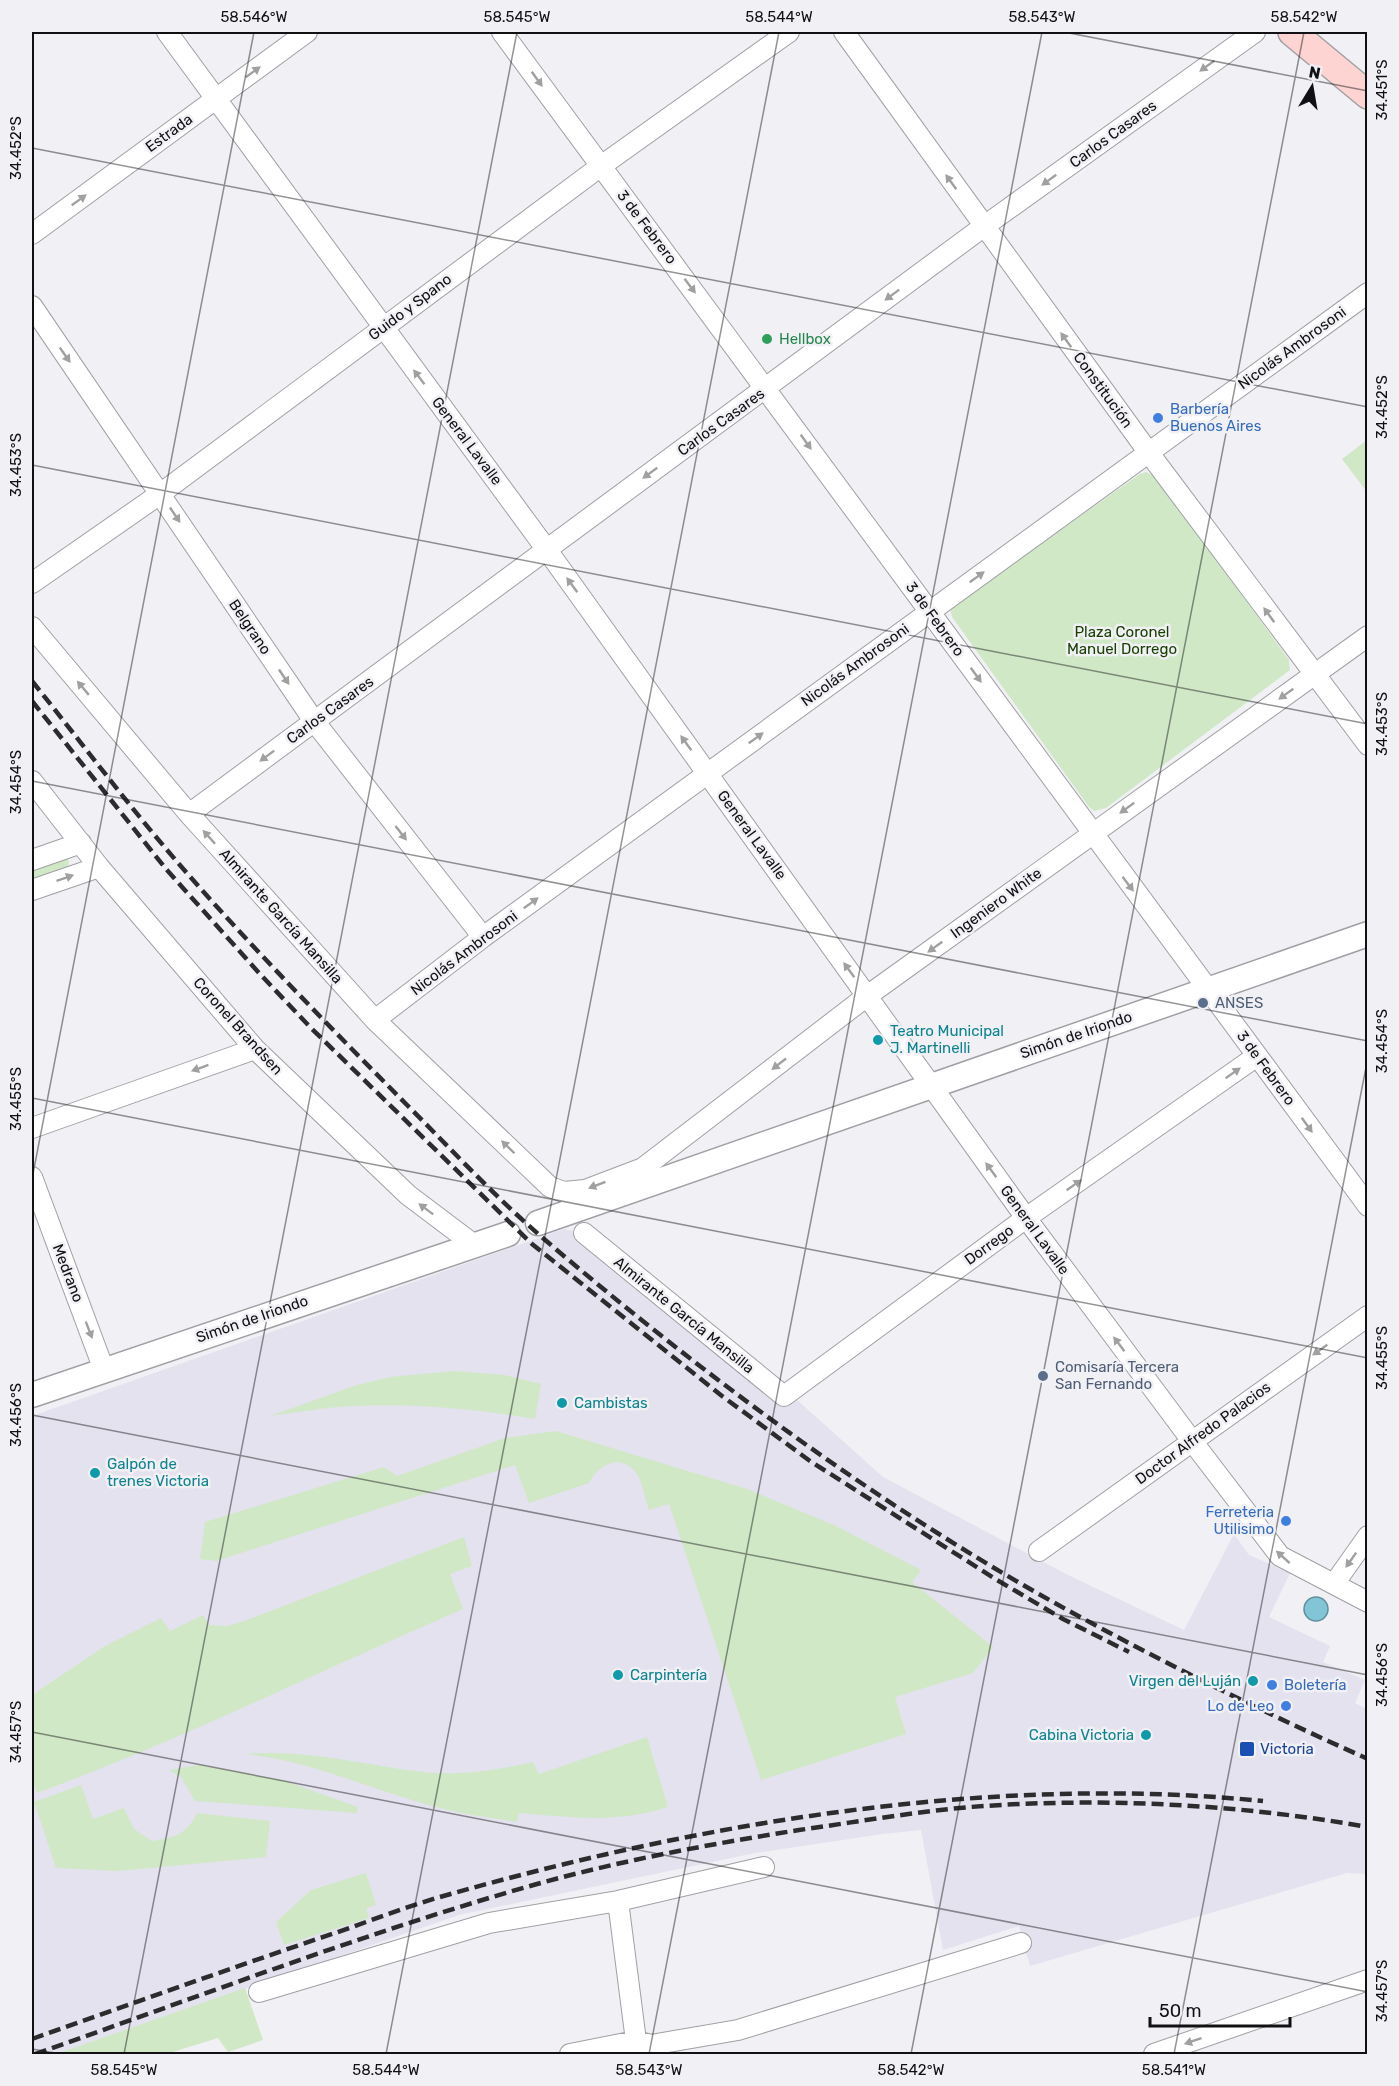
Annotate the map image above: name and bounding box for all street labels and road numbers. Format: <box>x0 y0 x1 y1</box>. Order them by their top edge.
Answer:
street label: Carlos Casares <box>1066 96 1160 172</box>
street label: Estrada <box>142 110 196 156</box>
street label: 3 de Febrero <box>613 187 681 267</box>
street label: Guido y Spano <box>365 270 455 344</box>
street label: Nicolás Ambrosoni <box>1234 303 1350 393</box>
street label: Constitución <box>1069 349 1137 431</box>
street label: Carlos Casares <box>674 384 768 460</box>
street label: General Lavalle <box>428 393 506 489</box>
street label: 3 de Febrero <box>902 578 968 660</box>
street label: Belgrano <box>225 596 275 658</box>
street label: Nicolás Ambrosoni <box>797 620 913 710</box>
street label: Carlos Casares <box>283 672 377 748</box>
street label: General Lavalle <box>714 787 790 883</box>
street label: Almirante García Mansilla <box>216 845 346 987</box>
street label: Ingeniero White <box>947 864 1045 942</box>
street label: Nicolás Ambrosoni <box>407 907 521 999</box>
street label: Coronel Brandsen <box>190 974 286 1078</box>
street label: Simón de Iriondo <box>1018 1007 1134 1063</box>
street label: 3 de Febrero <box>1233 1027 1299 1109</box>
street label: General Lavalle <box>997 1182 1073 1278</box>
street label: Dorrego <box>961 1221 1017 1269</box>
street label: Medrano <box>49 1241 87 1305</box>
street label: Almirante García Mansilla <box>610 1253 758 1377</box>
street label: Simón de Iriondo <box>194 1291 310 1347</box>
street label: Doctor Alfredo Palacios <box>1132 1378 1274 1488</box>

